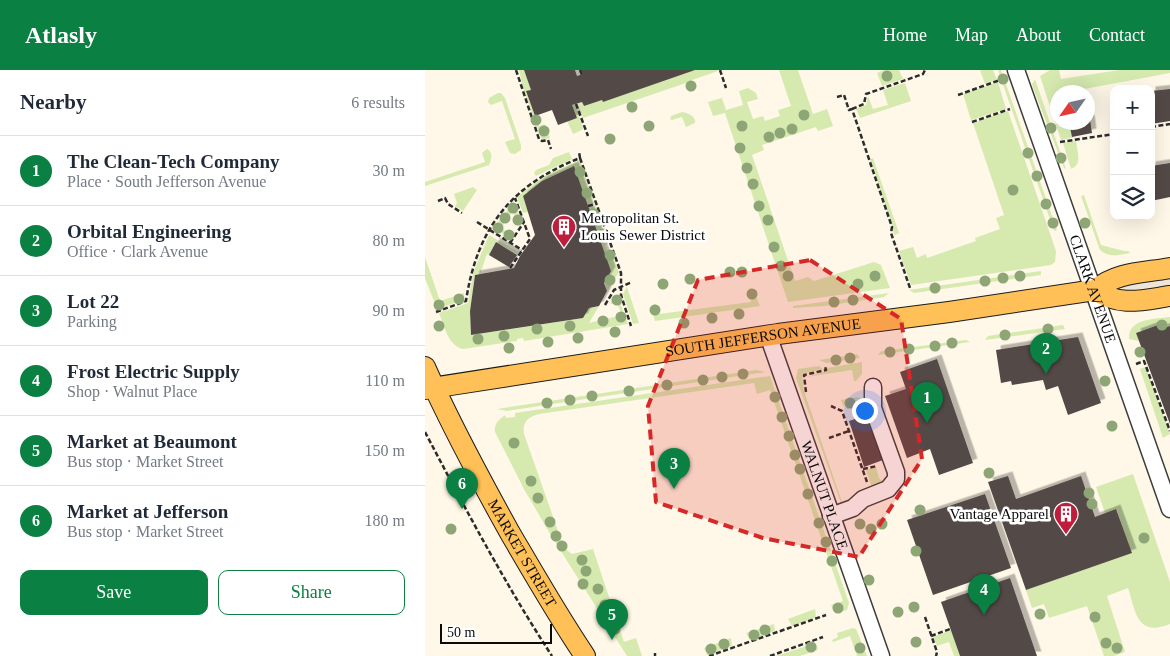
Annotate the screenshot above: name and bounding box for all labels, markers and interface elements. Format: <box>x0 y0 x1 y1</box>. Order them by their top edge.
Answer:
text: Atlasly <box>25 22 97 48</box>
text: Home <box>883 25 927 45</box>
text: Map <box>955 25 988 45</box>
text: About <box>1016 25 1061 45</box>
text: Contact <box>1089 25 1145 45</box>
north arrow <box>1050 85 1095 130</box>
map controls <box>1110 85 1155 220</box>
button: + <box>1110 85 1155 130</box>
text: Nearby <box>20 90 87 114</box>
text: 6 results <box>351 94 405 111</box>
button: − <box>1110 130 1155 175</box>
text: The Clean-Tech Company <box>67 151 280 172</box>
text: 1 <box>32 162 40 179</box>
text: 30 m <box>373 162 405 179</box>
text: Place · South Jefferson Avenue <box>67 173 266 190</box>
button: layers <box>1110 175 1155 220</box>
place label: Metropolitan St. Louis Sewer District <box>581 210 706 243</box>
building icon: Metropolitan St. Louis Sewer District <box>551 214 577 248</box>
text: Orbital Engineering <box>67 221 231 242</box>
text: 2 <box>32 232 40 249</box>
text: 80 m <box>373 232 405 249</box>
street label: CLARK AVENUE <box>1066 233 1119 345</box>
text: Office · Clark Avenue <box>67 243 208 260</box>
text: Lot 22 <box>67 291 119 312</box>
text: 3 <box>32 302 40 319</box>
text: 90 m <box>373 302 405 319</box>
text: Parking <box>67 313 117 330</box>
street label: SOUTH JEFFERSON AVENUE <box>664 315 862 359</box>
pin: 2 <box>1030 333 1062 374</box>
text: Frost Electric Supply <box>67 361 240 382</box>
text: 4 <box>32 372 40 389</box>
text: 110 m <box>365 372 405 389</box>
pin: 1 <box>911 382 943 423</box>
text: Shop · Walnut Place <box>67 383 197 400</box>
your location <box>852 398 878 424</box>
text: Market at Beaumont <box>67 431 237 452</box>
street label: WALNUT PLACE <box>798 439 851 552</box>
text: 5 <box>32 442 40 459</box>
text: 150 m <box>365 442 405 459</box>
pin: 3 <box>658 448 690 489</box>
text: Bus stop · Market Street <box>67 453 223 470</box>
pin: 6 <box>446 468 478 509</box>
street label: MARKET STREET <box>485 496 560 610</box>
text: Market at Jefferson <box>67 501 228 522</box>
building icon: Vantage Apparel <box>1053 501 1079 535</box>
place label: Vantage Apparel <box>949 506 1049 522</box>
text: 6 <box>32 512 40 529</box>
text: 180 m <box>365 512 405 529</box>
text: Bus stop · Market Street <box>67 523 223 540</box>
button: Save <box>20 570 208 615</box>
button: Share <box>218 570 405 615</box>
pin: 4 <box>968 574 1000 615</box>
pin: 5 <box>596 599 628 640</box>
scale bar <box>440 621 553 644</box>
text: 50 m <box>447 625 475 640</box>

